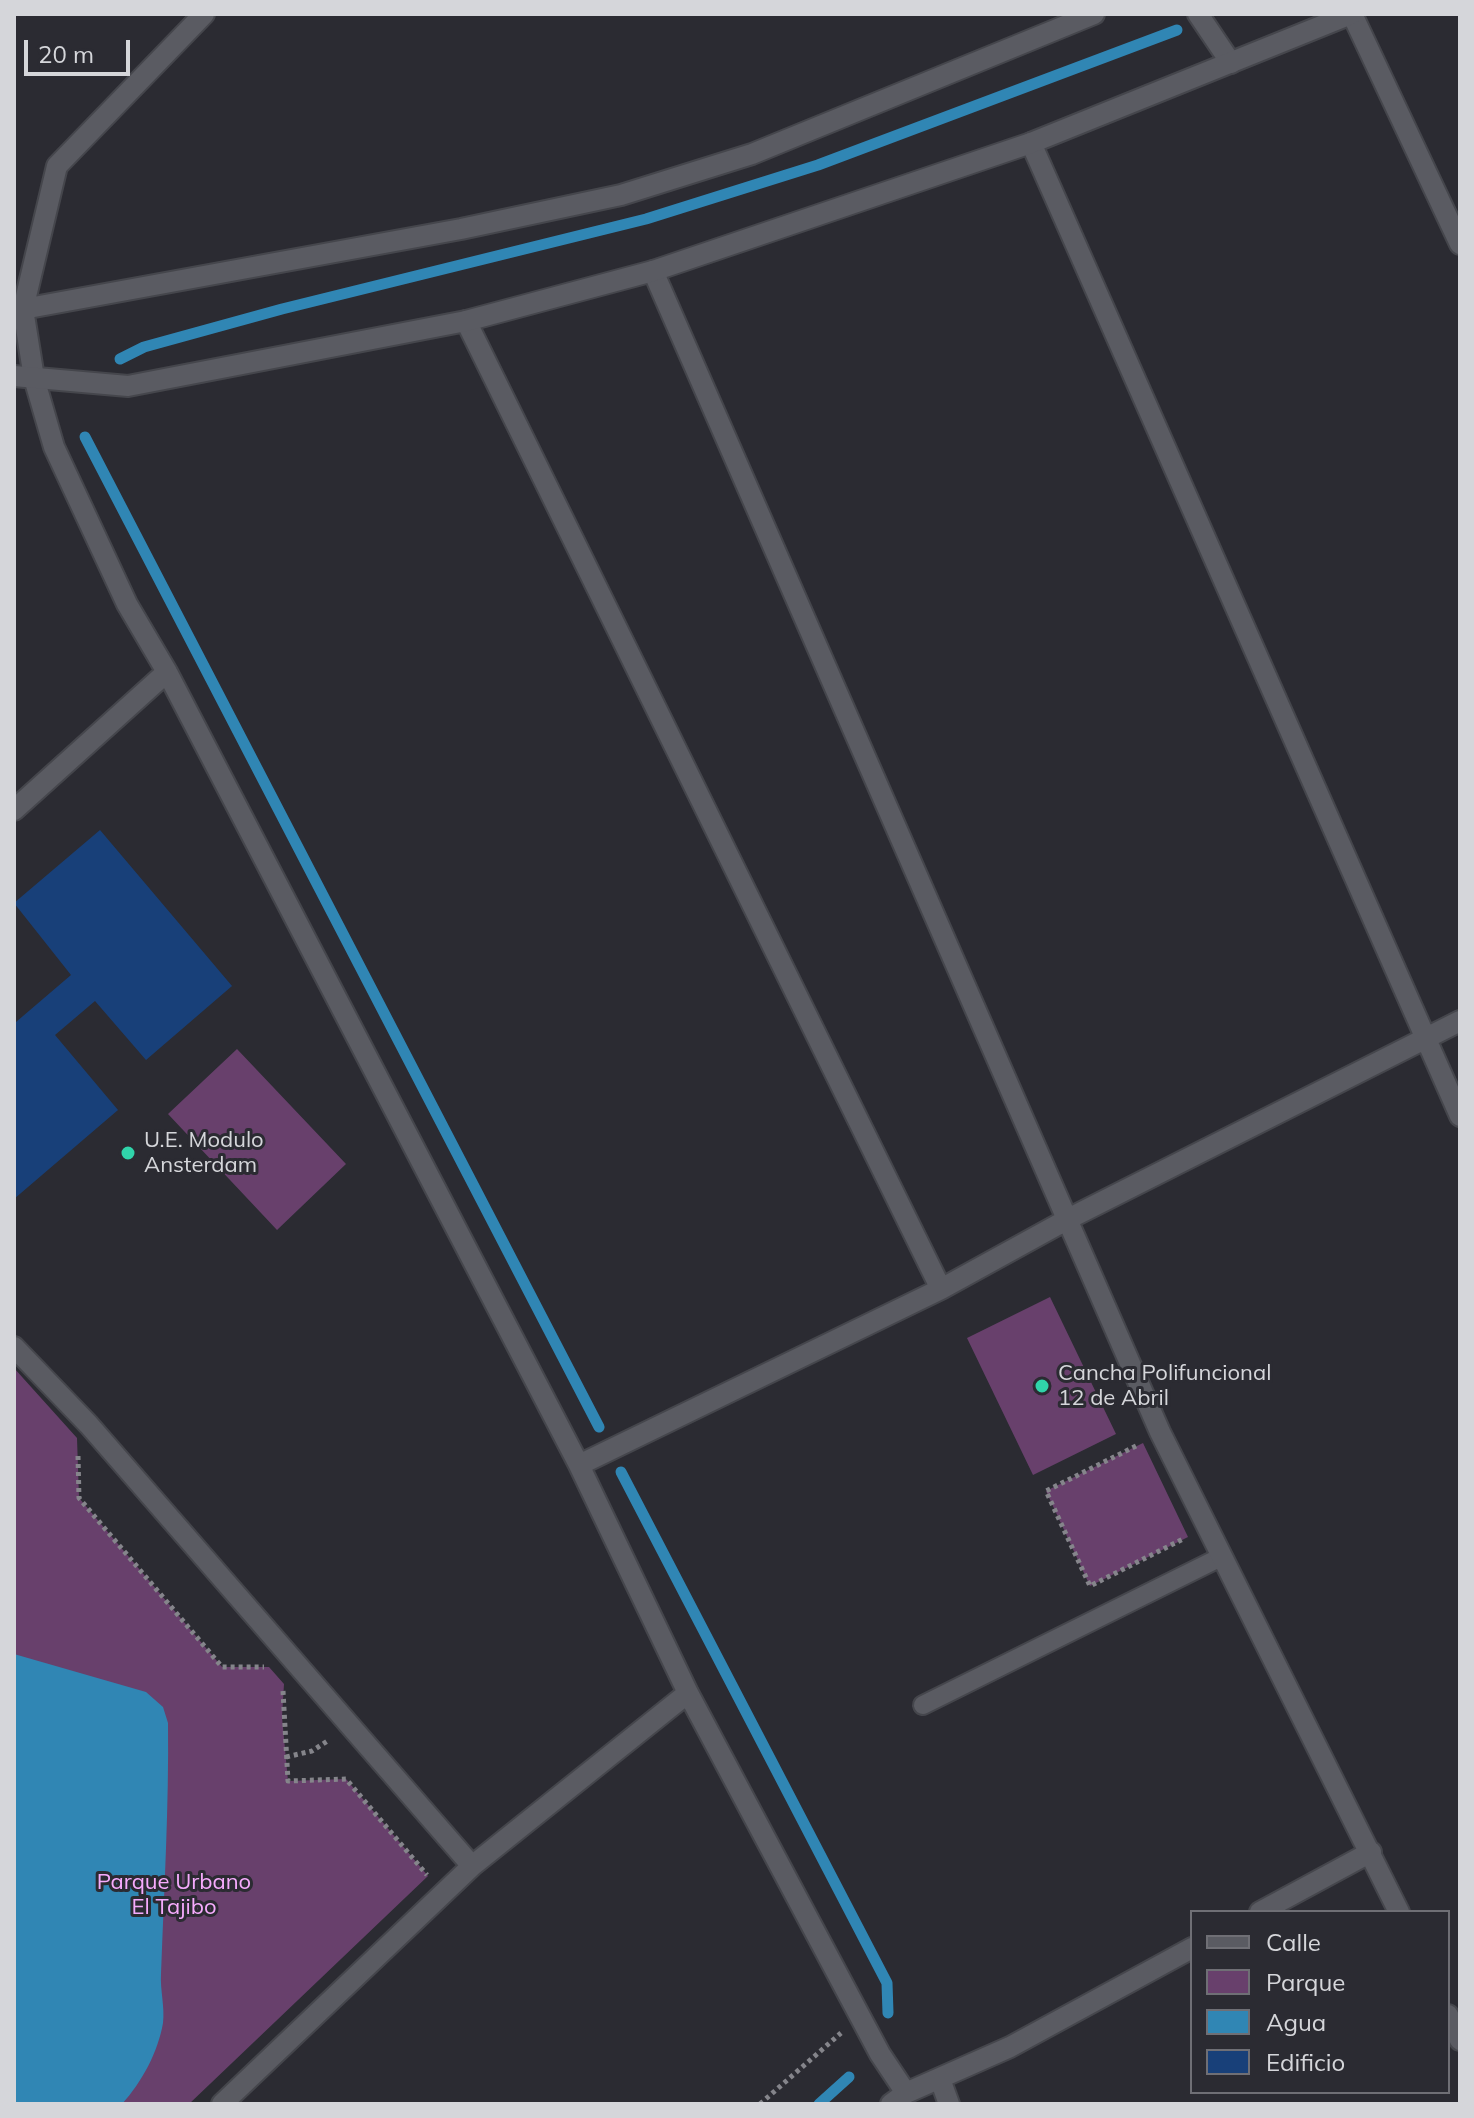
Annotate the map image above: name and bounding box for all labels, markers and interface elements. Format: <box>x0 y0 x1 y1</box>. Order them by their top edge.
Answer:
scale bar <box>28 24 134 74</box>
text: 20 m <box>38 39 94 69</box>
place label: U.E. Modulo Ansterdam <box>144 1127 264 1178</box>
marker: U.E. Modulo Ansterdam <box>119 1144 137 1162</box>
place label: Cancha Polifuncional 12 de Abril <box>1058 1360 1271 1412</box>
marker: Cancha Polifuncional 12 de Abril <box>1033 1377 1051 1395</box>
park label: Parque Urbano El Tajibo <box>97 1869 251 1920</box>
legend <box>1190 1910 1450 2094</box>
text: Calle <box>1266 1927 1321 1957</box>
text: Parque <box>1266 1967 1345 1997</box>
text: Agua <box>1266 2007 1326 2037</box>
text: Edificio <box>1266 2047 1345 2077</box>

